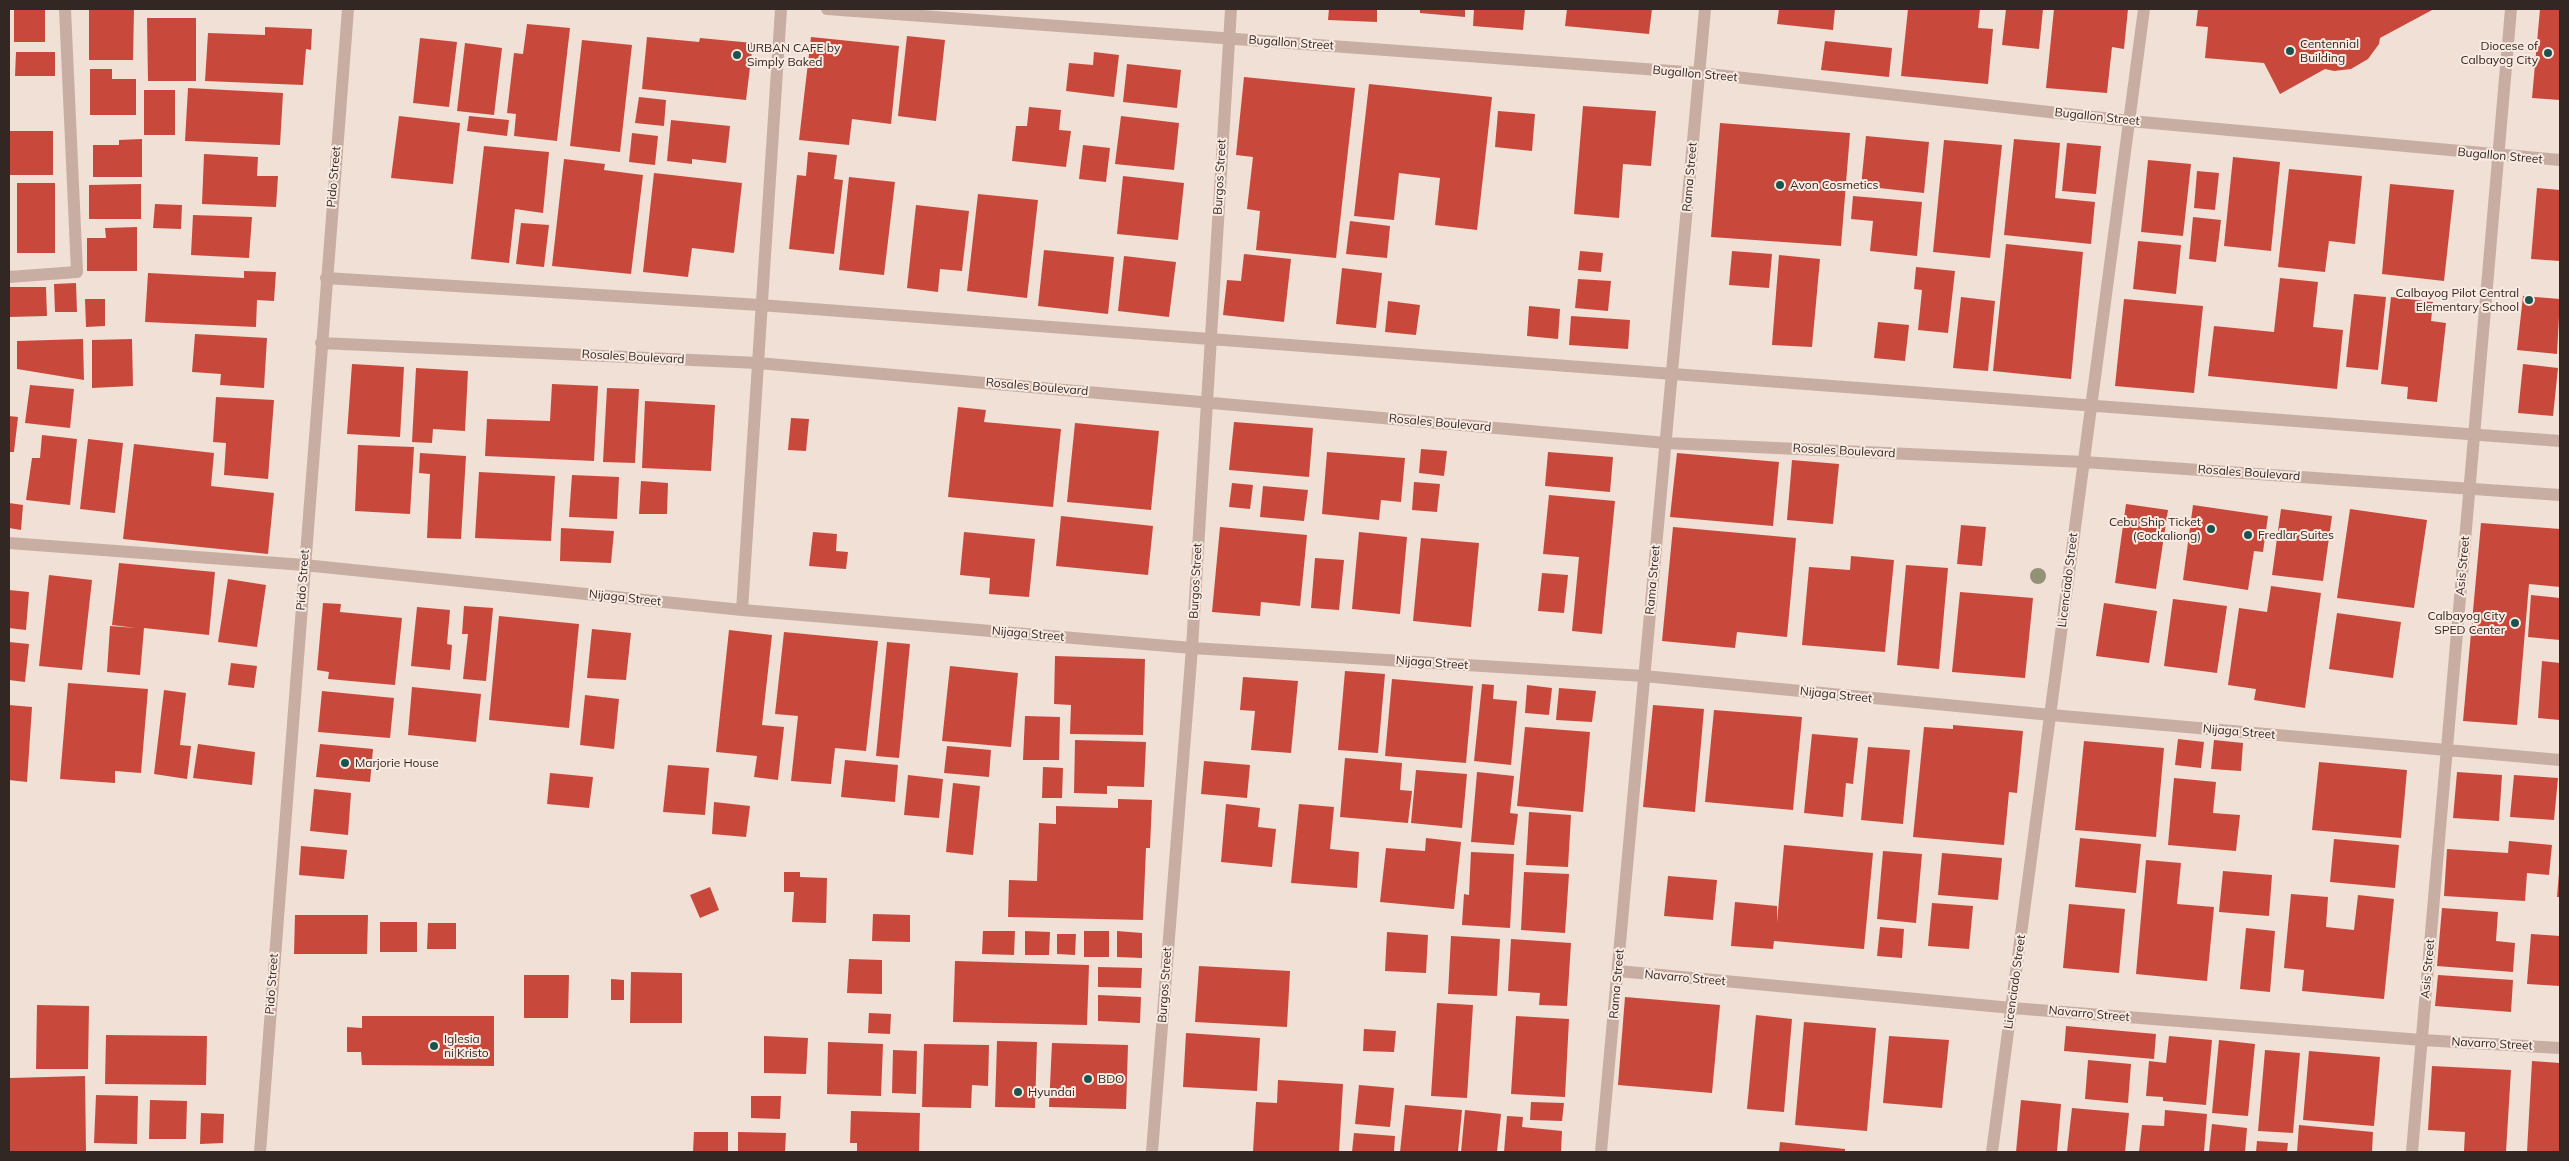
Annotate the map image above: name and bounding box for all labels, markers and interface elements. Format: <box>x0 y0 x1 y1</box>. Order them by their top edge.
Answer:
street label: Bugallon Street <box>1248 33 1334 53</box>
place label: Centennial Building <box>2300 37 2359 65</box>
place label: Diocese of Calbayog City <box>2460 39 2538 67</box>
place label: URBAN CAFE by Simply Baked <box>747 41 840 69</box>
marker: Centennial Building <box>2284 45 2296 57</box>
marker: Diocese of Calbayog City <box>2542 47 2554 59</box>
marker: URBAN CAFE by Simply Baked <box>731 49 743 61</box>
street label: Bugallon Street <box>1652 63 1738 85</box>
street label: Bugallon Street <box>2054 105 2140 129</box>
street label: Burgos Street <box>1211 139 1229 215</box>
street label: Rama Street <box>1680 142 1700 212</box>
street label: Bugallon Street <box>2457 145 2543 167</box>
street label: Pido Street <box>324 146 344 208</box>
place label: Avon Cosmetics <box>1790 178 1878 192</box>
marker: Avon Cosmetics <box>1774 179 1786 191</box>
place label: Calbayog Pilot Central Elementary School <box>2396 286 2519 314</box>
marker: Calbayog Pilot Central Elementary School <box>2523 294 2535 306</box>
street label: Rosales Boulevard <box>581 347 685 367</box>
street label: Rosales Boulevard <box>985 375 1089 399</box>
street label: Rosales Boulevard <box>1388 411 1492 435</box>
street label: Rosales Boulevard <box>1792 441 1896 461</box>
street label: Rosales Boulevard <box>2197 462 2301 484</box>
place label: Cebu Ship Ticket (Cockaliong) <box>2109 515 2201 543</box>
marker: Cebu Ship Ticket (Cockaliong) <box>2205 523 2217 535</box>
place label: Fredlar Suites <box>2258 528 2334 542</box>
marker: Fredlar Suites <box>2242 529 2254 541</box>
street label: Licenciado Street <box>2055 532 2081 628</box>
street label: Asis Street <box>2453 536 2473 596</box>
street label: Burgos Street <box>1187 543 1205 619</box>
street label: Rama Street <box>1643 545 1663 615</box>
street label: Pido Street <box>294 549 312 611</box>
street label: Nijaga Street <box>588 587 662 609</box>
place label: Calbayog City SPED Center <box>2427 609 2505 637</box>
marker: Calbayog City SPED Center <box>2509 617 2521 629</box>
street label: Nijaga Street <box>991 624 1065 644</box>
street label: Nijaga Street <box>1395 653 1469 673</box>
street label: Nijaga Street <box>1799 684 1873 706</box>
street label: Nijaga Street <box>2202 722 2276 742</box>
place label: Marjorie House <box>355 756 439 770</box>
marker: Marjorie House <box>339 757 351 769</box>
street label: Licenciado Street <box>2001 934 2029 1030</box>
street label: Asis Street <box>2418 939 2438 999</box>
street label: Burgos Street <box>1155 947 1175 1023</box>
street label: Rama Street <box>1607 949 1627 1019</box>
street label: Pido Street <box>263 953 281 1015</box>
street label: Navarro Street <box>1644 967 1726 989</box>
street label: Navarro Street <box>2048 1003 2130 1025</box>
place label: Iglesia ni Kristo <box>444 1032 489 1060</box>
street label: Navarro Street <box>2451 1035 2533 1053</box>
marker: Iglesia ni Kristo <box>428 1040 440 1052</box>
place label: BDO <box>1098 1072 1124 1086</box>
marker: BDO <box>1082 1073 1094 1085</box>
place label: Hyundai <box>1028 1085 1075 1099</box>
marker: Hyundai <box>1012 1086 1024 1098</box>

